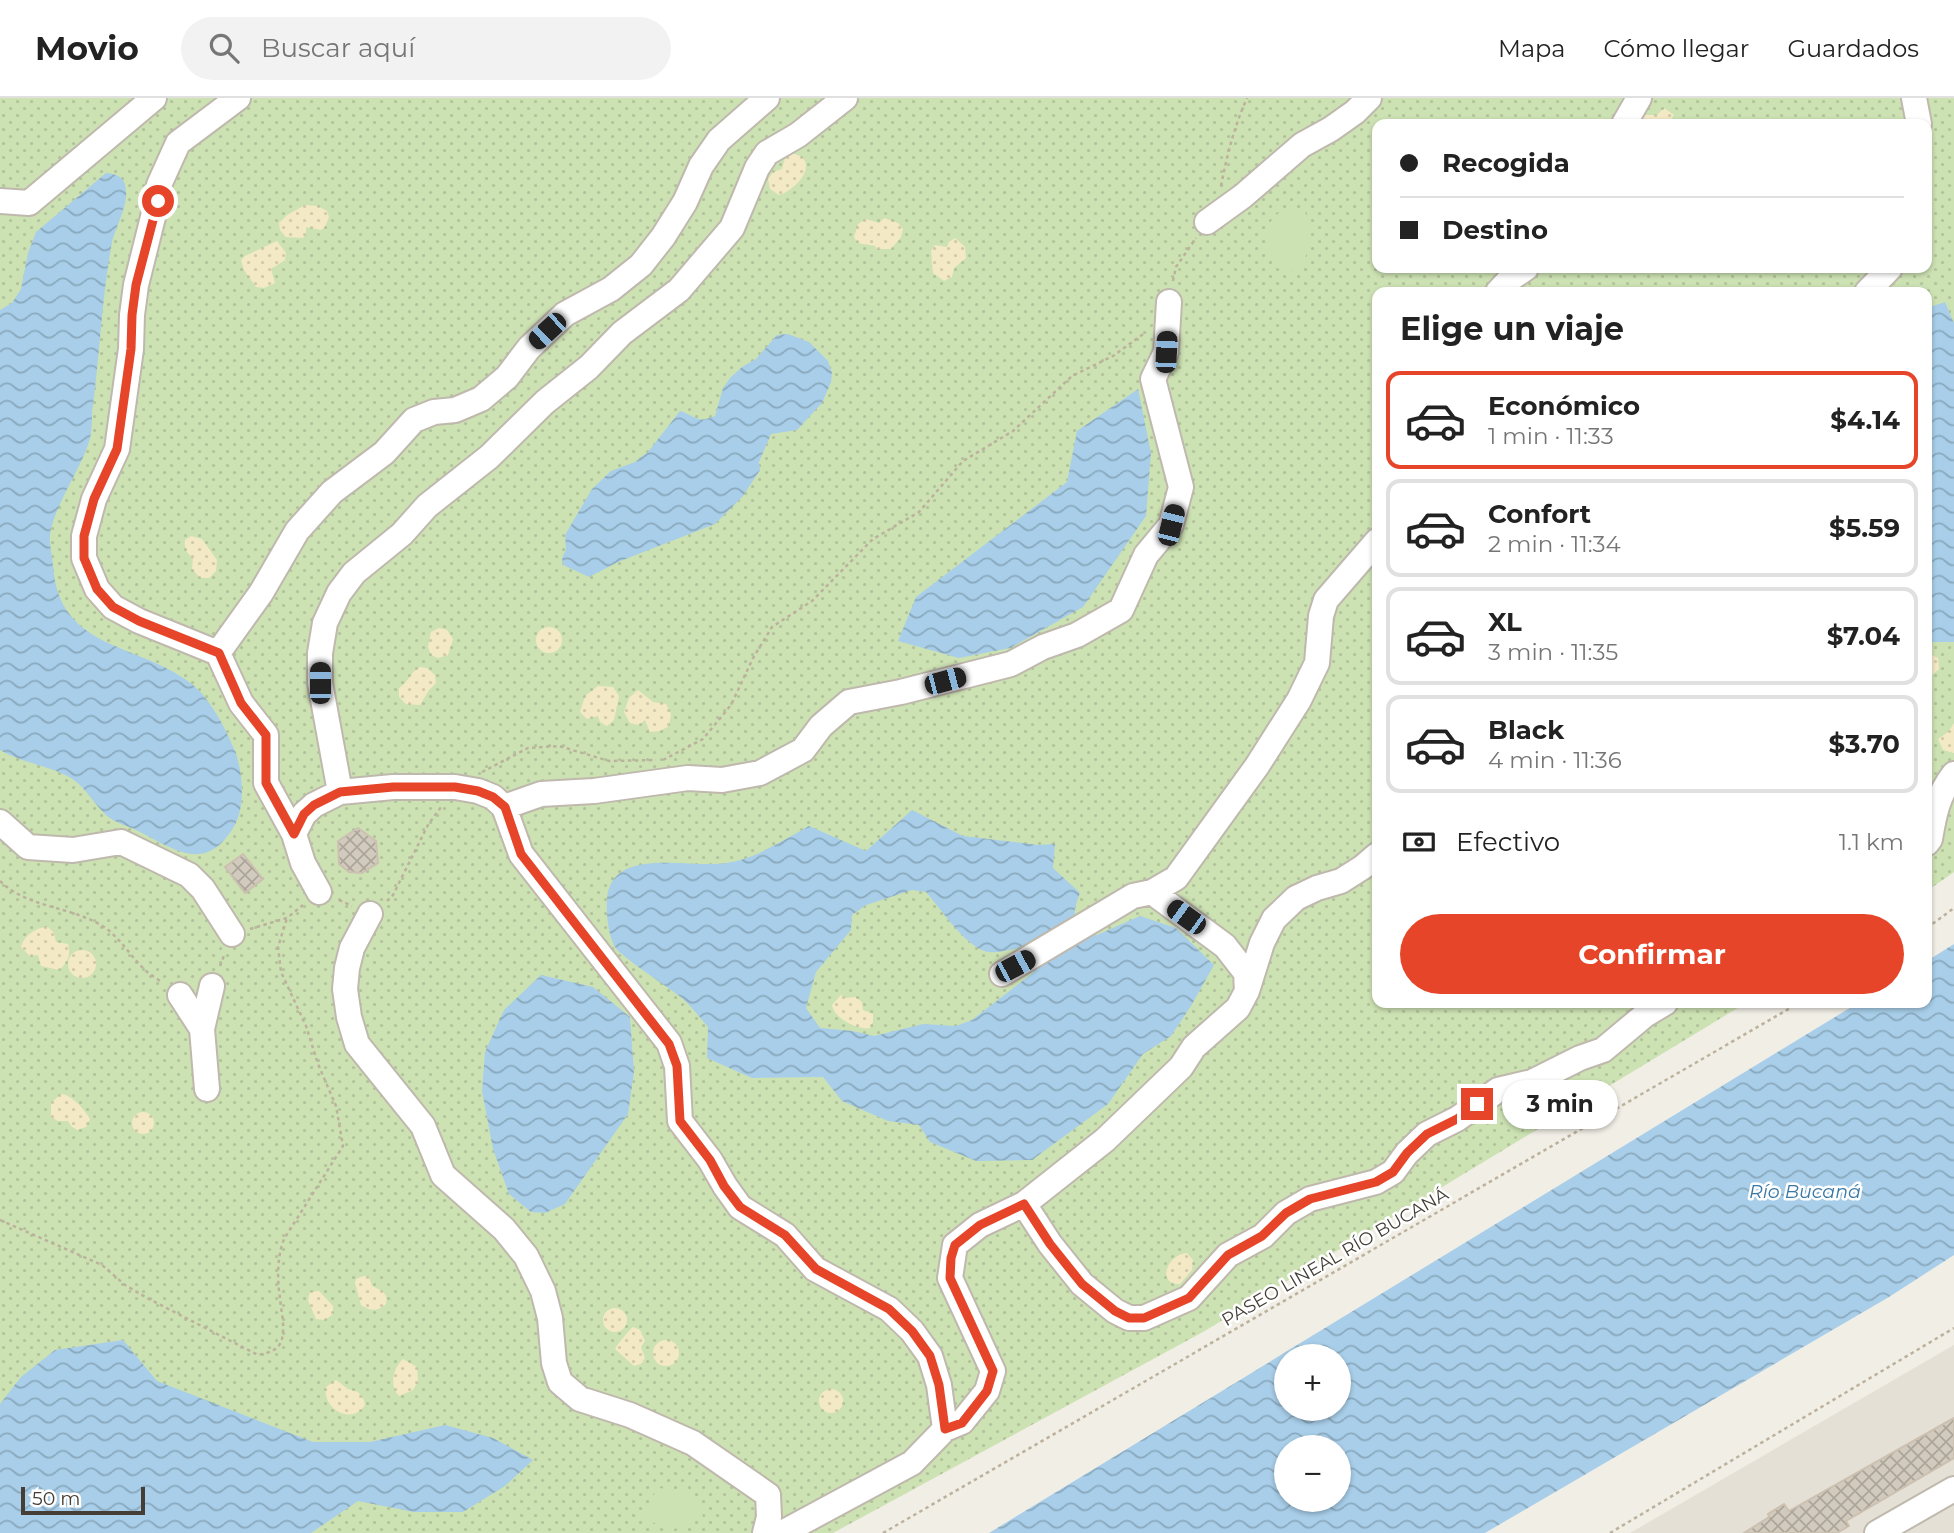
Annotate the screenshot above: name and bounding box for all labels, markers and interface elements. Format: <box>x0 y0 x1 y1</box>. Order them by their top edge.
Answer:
search box <box>181 17 671 80</box>
text: Movio <box>35 28 139 68</box>
icon: search <box>205 29 243 67</box>
text: Buscar aquí <box>261 32 415 64</box>
text: Mapa <box>1498 34 1565 63</box>
text: Cómo llegar <box>1603 34 1749 63</box>
text: Guardados <box>1787 34 1919 63</box>
text: Recogida <box>1442 147 1570 179</box>
route start <box>142 185 174 217</box>
text: Destino <box>1442 214 1548 246</box>
car <box>525 309 570 353</box>
text: Elige un viaje <box>1400 309 1624 348</box>
car <box>1155 330 1178 374</box>
icon: car <box>1404 389 1467 452</box>
text: Económico <box>1488 390 1640 422</box>
text: $4.14 <box>1830 404 1900 436</box>
text: 1 min · 11:33 <box>1488 422 1614 450</box>
icon: car <box>1404 497 1467 560</box>
text: Confort <box>1488 498 1591 530</box>
car <box>1156 502 1187 548</box>
text: $5.59 <box>1829 512 1900 544</box>
text: 2 min · 11:34 <box>1488 530 1621 558</box>
icon: car <box>1404 605 1467 668</box>
text: XL <box>1488 606 1522 638</box>
text: $7.04 <box>1827 620 1900 652</box>
text: 3 min · 11:35 <box>1488 638 1618 666</box>
car <box>310 662 331 704</box>
car <box>922 665 969 697</box>
icon: car <box>1404 713 1467 776</box>
text: Black <box>1488 714 1564 746</box>
text: $3.70 <box>1828 728 1900 760</box>
text: 4 min · 11:36 <box>1488 746 1622 774</box>
icon: cash <box>1400 823 1438 861</box>
text: Efectivo <box>1456 826 1560 858</box>
text: 1.1 km <box>1839 828 1904 856</box>
car <box>1163 896 1210 938</box>
button: Confirmar <box>1400 914 1904 994</box>
car <box>992 947 1039 985</box>
callout: 3 min <box>1502 1080 1617 1128</box>
route end <box>1461 1088 1493 1120</box>
text: 3 min <box>1526 1090 1594 1118</box>
water label: Río Bucaná <box>1749 1180 1861 1203</box>
street label: PASEO LINEAL RÍO BUCANÁ <box>1218 1183 1452 1331</box>
map controls <box>1274 1344 1351 1512</box>
button: + <box>1274 1344 1351 1421</box>
button: − <box>1274 1435 1351 1512</box>
scale bar <box>21 1484 145 1516</box>
text: 50 m <box>32 1487 80 1510</box>

